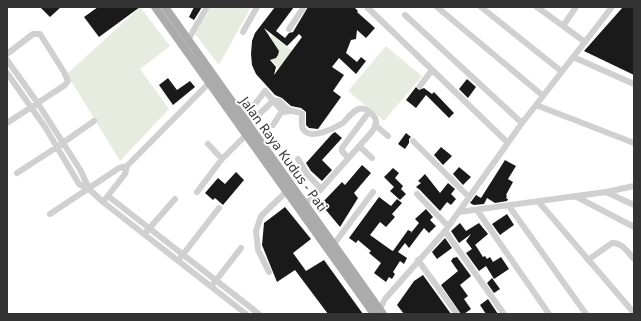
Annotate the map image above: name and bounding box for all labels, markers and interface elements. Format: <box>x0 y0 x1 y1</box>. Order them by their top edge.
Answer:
street label: Jalan Raya Kudus - Pati <box>235 91 332 215</box>

